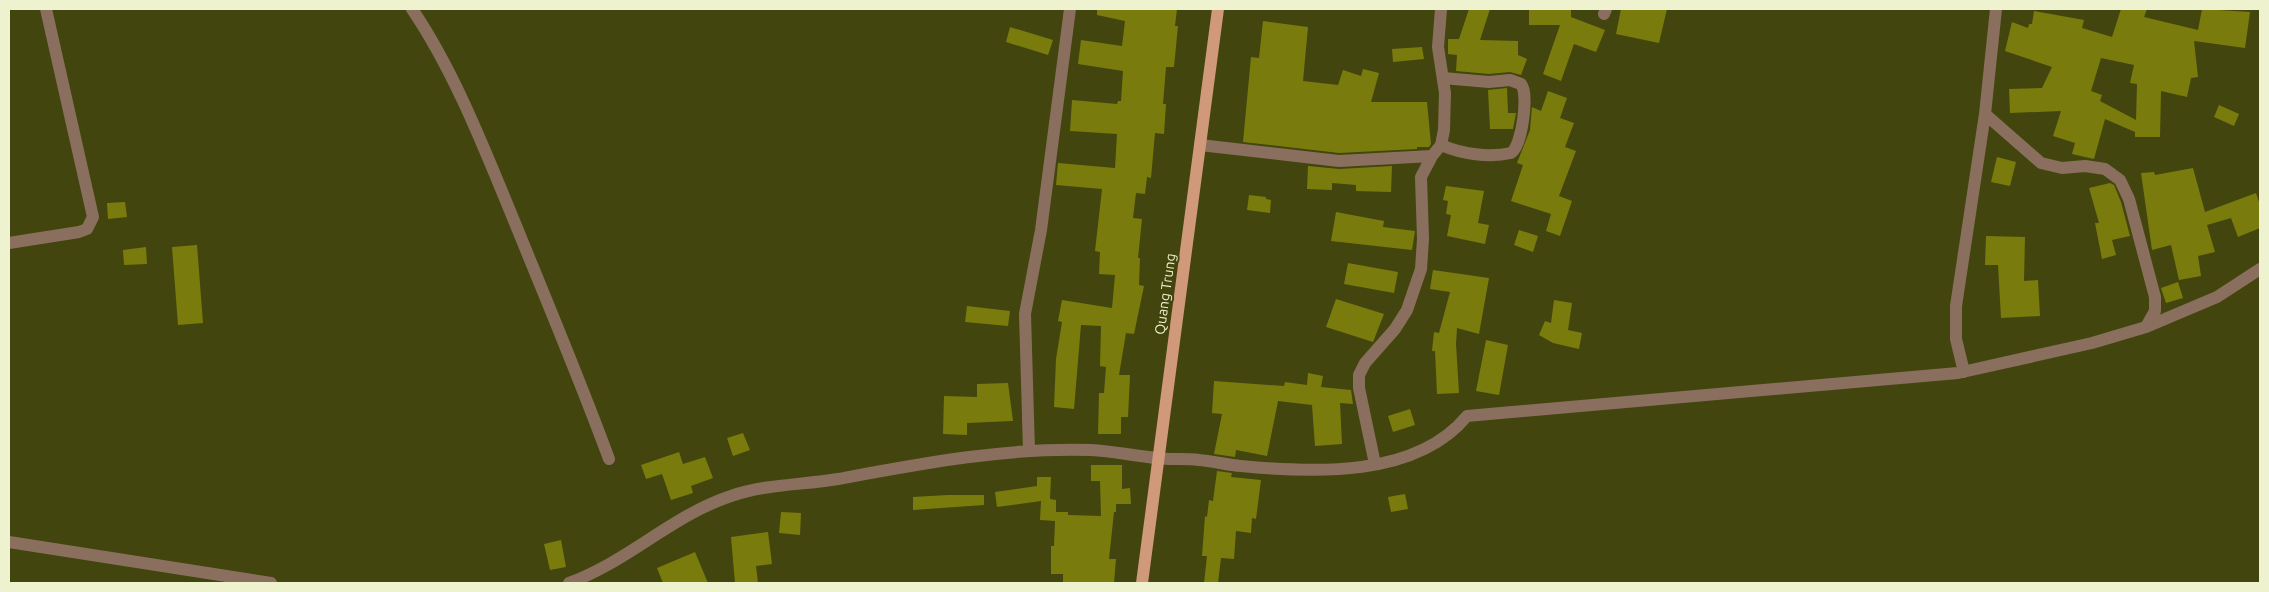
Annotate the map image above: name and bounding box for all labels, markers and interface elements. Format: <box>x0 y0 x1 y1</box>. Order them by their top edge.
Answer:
street label: Quang Trung <box>1151 252 1179 336</box>

